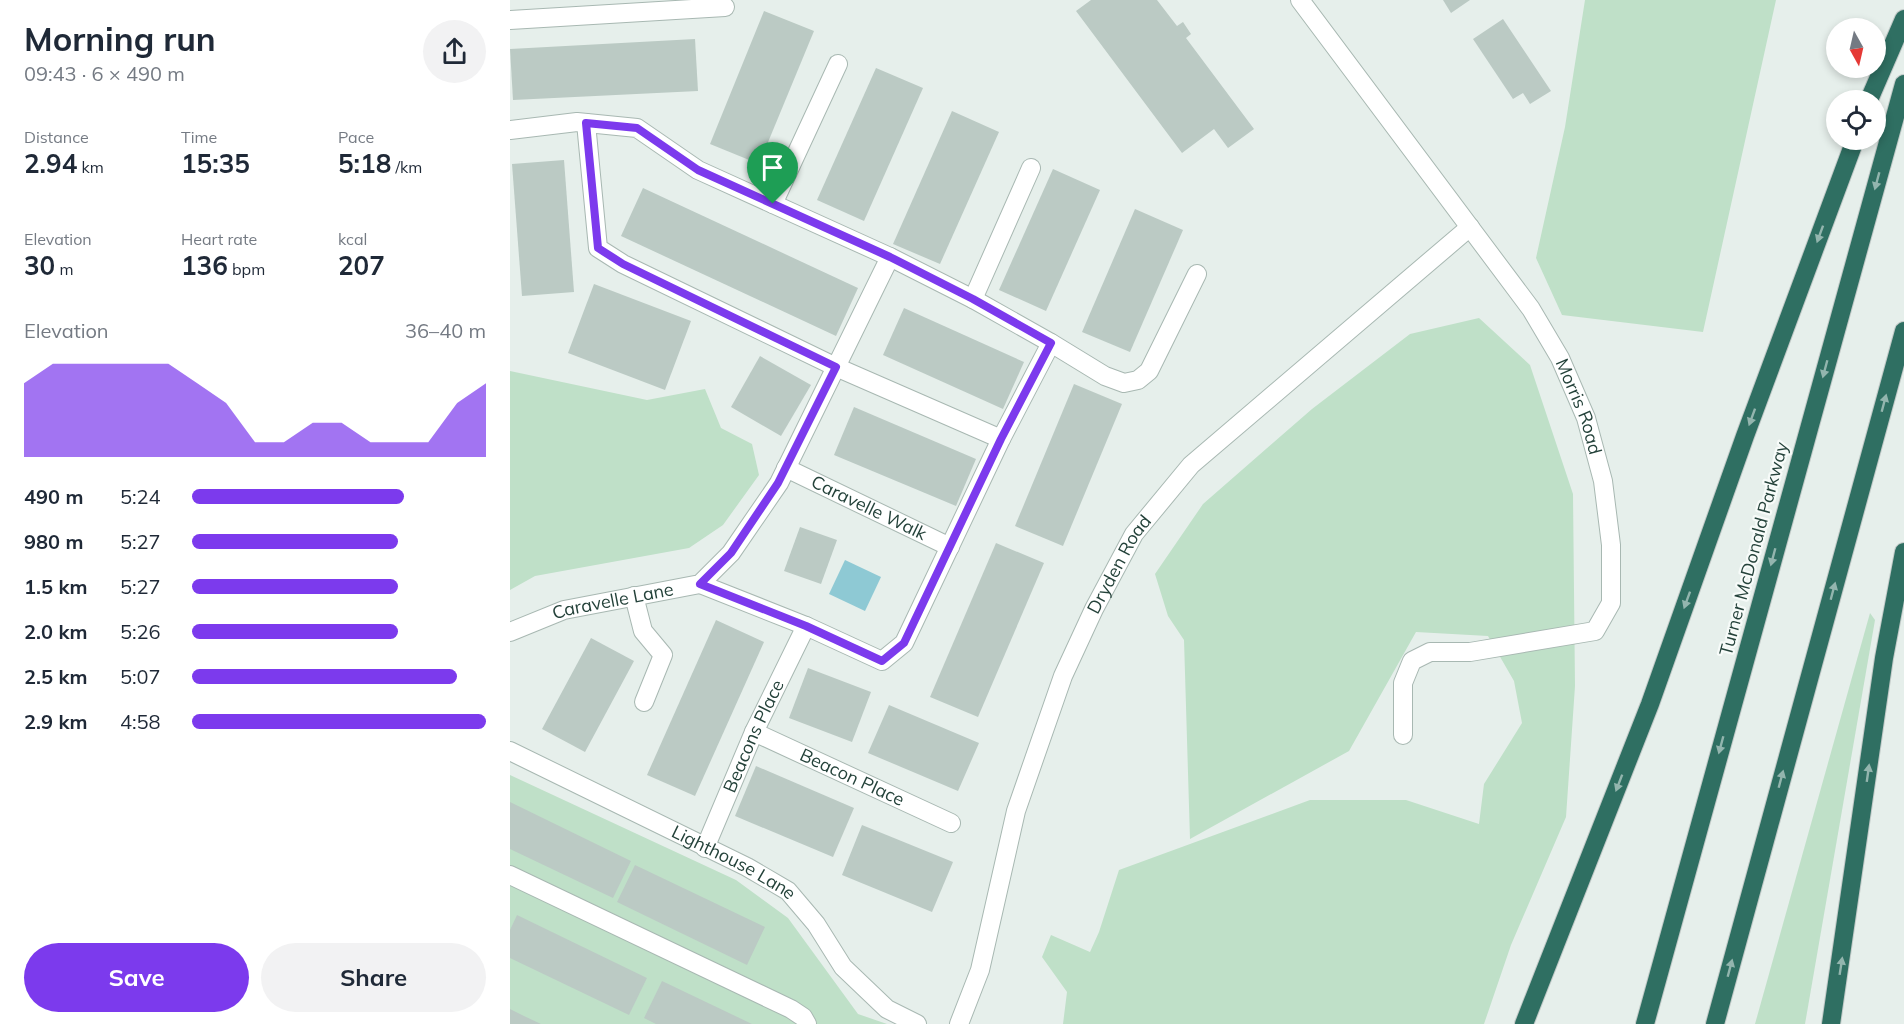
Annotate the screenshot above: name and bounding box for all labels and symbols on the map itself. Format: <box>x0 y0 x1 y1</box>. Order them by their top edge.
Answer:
north arrow <box>1826 18 1886 78</box>
pin <box>747 142 798 204</box>
one-way arrow <box>1872 172 1881 190</box>
one-way arrow <box>1815 225 1824 243</box>
street label: Morris Road <box>1551 355 1607 457</box>
one-way arrow <box>1820 360 1829 378</box>
one-way arrow <box>1880 394 1889 412</box>
one-way arrow <box>1747 408 1757 426</box>
street label: Turner McDonald Parkway <box>1714 439 1793 658</box>
street label: Caravelle Walk <box>807 470 931 545</box>
street label: Dryden Road <box>1082 510 1156 617</box>
one-way arrow <box>1768 548 1778 566</box>
street label: Caravelle Lane <box>548 577 675 625</box>
one-way arrow <box>1829 582 1838 600</box>
one-way arrow <box>1681 591 1691 609</box>
street label: Beacons Place <box>718 676 789 796</box>
one-way arrow <box>1716 736 1726 754</box>
street label: Beacon Place <box>796 743 908 811</box>
one-way arrow <box>1863 764 1872 783</box>
one-way arrow <box>1777 770 1787 789</box>
one-way arrow <box>1614 774 1623 792</box>
street label: Lighthouse Lane <box>668 820 802 904</box>
one-way arrow <box>1836 957 1845 976</box>
one-way arrow <box>1726 958 1735 976</box>

